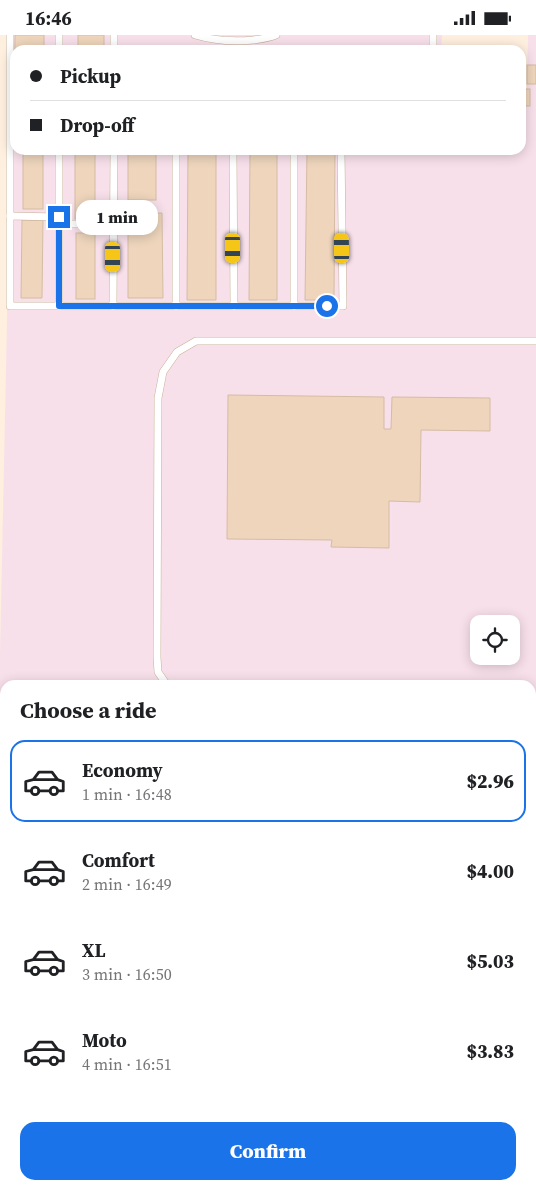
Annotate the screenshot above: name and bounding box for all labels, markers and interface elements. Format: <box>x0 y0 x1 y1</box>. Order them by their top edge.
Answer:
text: 16:46 <box>25 5 72 31</box>
text: Pickup <box>60 63 121 89</box>
text: Drop-off <box>60 112 134 138</box>
callout: 1 min <box>76 199 159 235</box>
route end <box>48 206 70 228</box>
text: 1 min <box>96 206 138 228</box>
car <box>225 233 240 263</box>
car <box>334 233 349 263</box>
car <box>105 242 120 272</box>
route start <box>316 295 338 317</box>
map controls <box>470 615 520 665</box>
button: locate <box>470 615 520 665</box>
text: Choose a ride <box>20 695 157 725</box>
text: Economy <box>82 757 163 783</box>
icon: car <box>22 759 67 804</box>
text: $2.96 <box>466 768 514 794</box>
text: 1 min · 16:48 <box>82 783 172 805</box>
text: Comfort <box>82 847 155 873</box>
icon: car <box>22 849 67 894</box>
text: $4.00 <box>466 858 514 884</box>
text: 2 min · 16:49 <box>82 873 172 895</box>
text: XL <box>82 937 105 963</box>
icon: car <box>22 939 67 984</box>
text: $5.03 <box>466 948 514 974</box>
text: 3 min · 16:50 <box>82 963 172 985</box>
text: Moto <box>82 1027 127 1053</box>
icon: car <box>22 1029 67 1074</box>
text: $3.83 <box>466 1038 514 1064</box>
text: 4 min · 16:51 <box>82 1053 172 1075</box>
button: Confirm <box>20 1122 516 1180</box>

